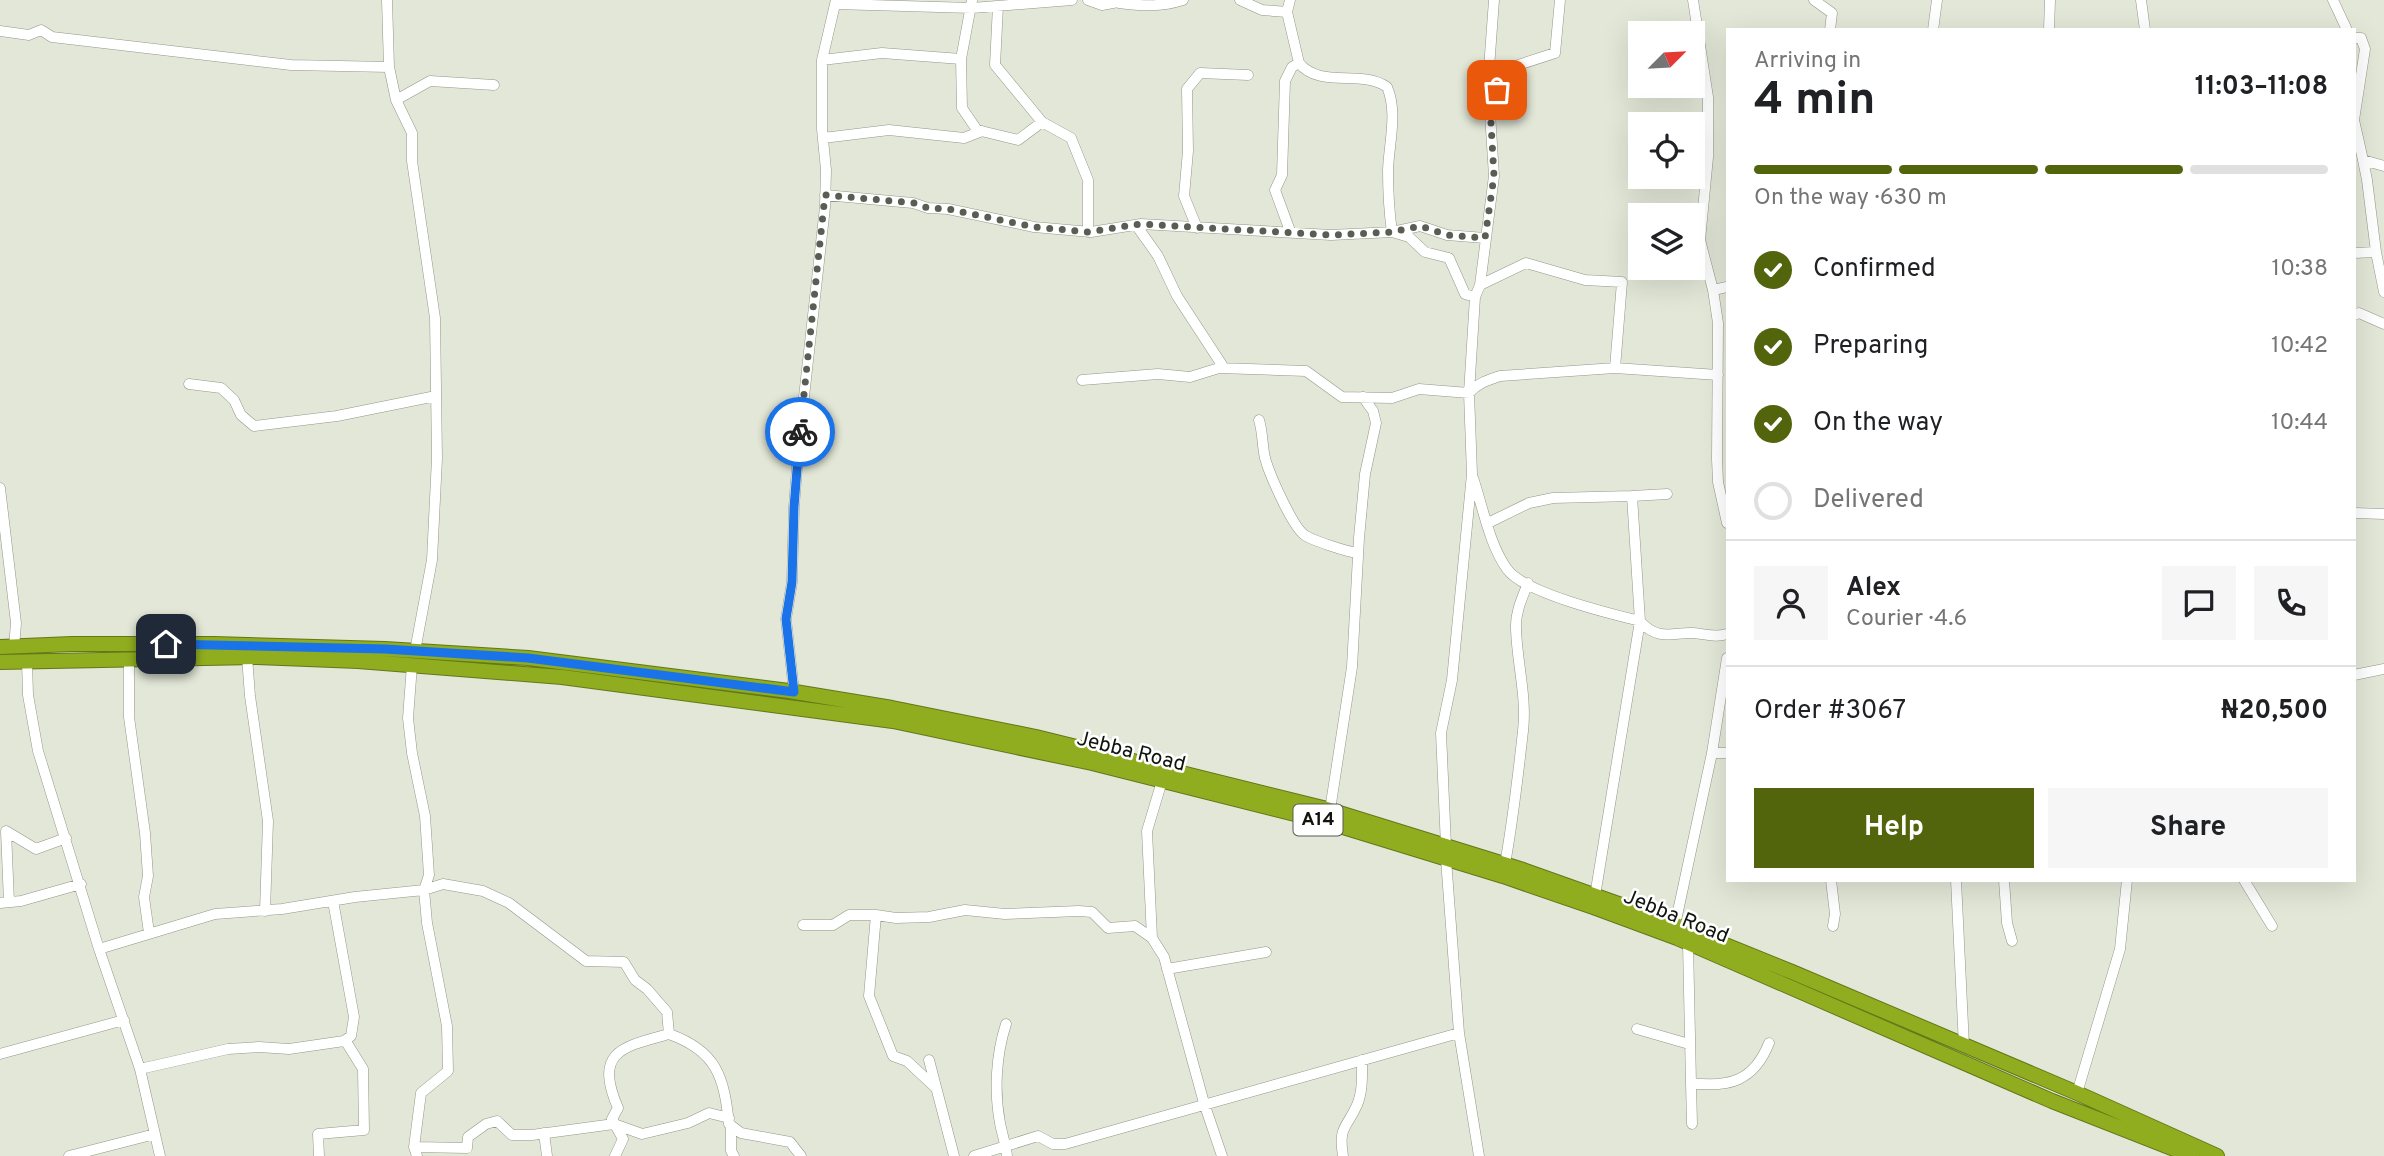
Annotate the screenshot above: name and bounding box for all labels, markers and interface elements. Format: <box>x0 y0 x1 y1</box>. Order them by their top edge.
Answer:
north arrow <box>1628 21 1704 98</box>
map controls <box>1628 21 1705 280</box>
text: Arriving in <box>1754 47 1861 76</box>
pin <box>1467 60 1527 120</box>
icon: bag <box>1478 71 1516 109</box>
text: 11:03–11:08 <box>2195 71 2328 104</box>
text: 4 min <box>1754 72 1876 131</box>
button: locate <box>1628 112 1705 189</box>
text: On the way · 630 m <box>1754 184 1947 213</box>
button: layers <box>1628 203 1705 280</box>
icon: check <box>1754 251 1792 289</box>
text: Confirmed <box>1813 253 1936 286</box>
text: 10:38 <box>2272 255 2328 284</box>
icon: check <box>1754 328 1792 366</box>
text: Preparing <box>1813 330 1928 363</box>
text: 10:42 <box>2271 332 2328 361</box>
courier <box>765 397 835 467</box>
icon: check <box>1754 405 1792 443</box>
text: On the way <box>1813 407 1943 440</box>
text: 10:44 <box>2271 409 2328 438</box>
icon: bike <box>781 413 819 451</box>
text: Delivered <box>1813 484 1924 517</box>
button: person <box>1754 566 1828 640</box>
button: chat <box>2162 566 2236 640</box>
button: phone <box>2254 566 2328 640</box>
text: Alex <box>1846 572 1901 605</box>
text: Courier · 4.6 <box>1846 605 1967 634</box>
pin <box>136 614 196 674</box>
icon: home <box>147 625 185 663</box>
text: Order #3067 <box>1754 695 1906 728</box>
text: ₦20,500 <box>2221 695 2328 728</box>
street label: Jebba Road <box>1074 725 1188 779</box>
button: Help <box>1754 788 2034 868</box>
button: Share <box>2048 788 2328 868</box>
road number: A14 <box>1294 804 1342 835</box>
street label: Jebba Road <box>1619 884 1733 950</box>

